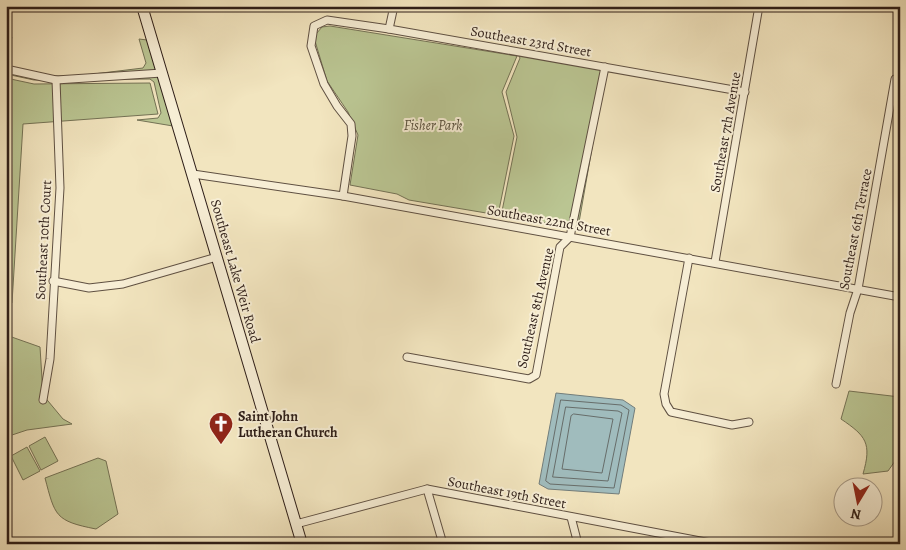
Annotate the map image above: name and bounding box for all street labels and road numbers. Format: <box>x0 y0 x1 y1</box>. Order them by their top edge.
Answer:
street label: Southeast 23rd Street <box>469 22 593 62</box>
street label: Southeast 7th Avenue <box>706 70 745 194</box>
street label: Southeast 6th Terrace <box>834 167 877 291</box>
street label: Southeast 10th Court <box>31 179 56 300</box>
street label: Southeast Lake Weir Road <box>206 197 265 346</box>
street label: Southeast 22nd Street <box>486 200 613 241</box>
street label: Southeast 8th Avenue <box>512 246 559 370</box>
street label: Southeast 19th Street <box>446 472 568 513</box>

